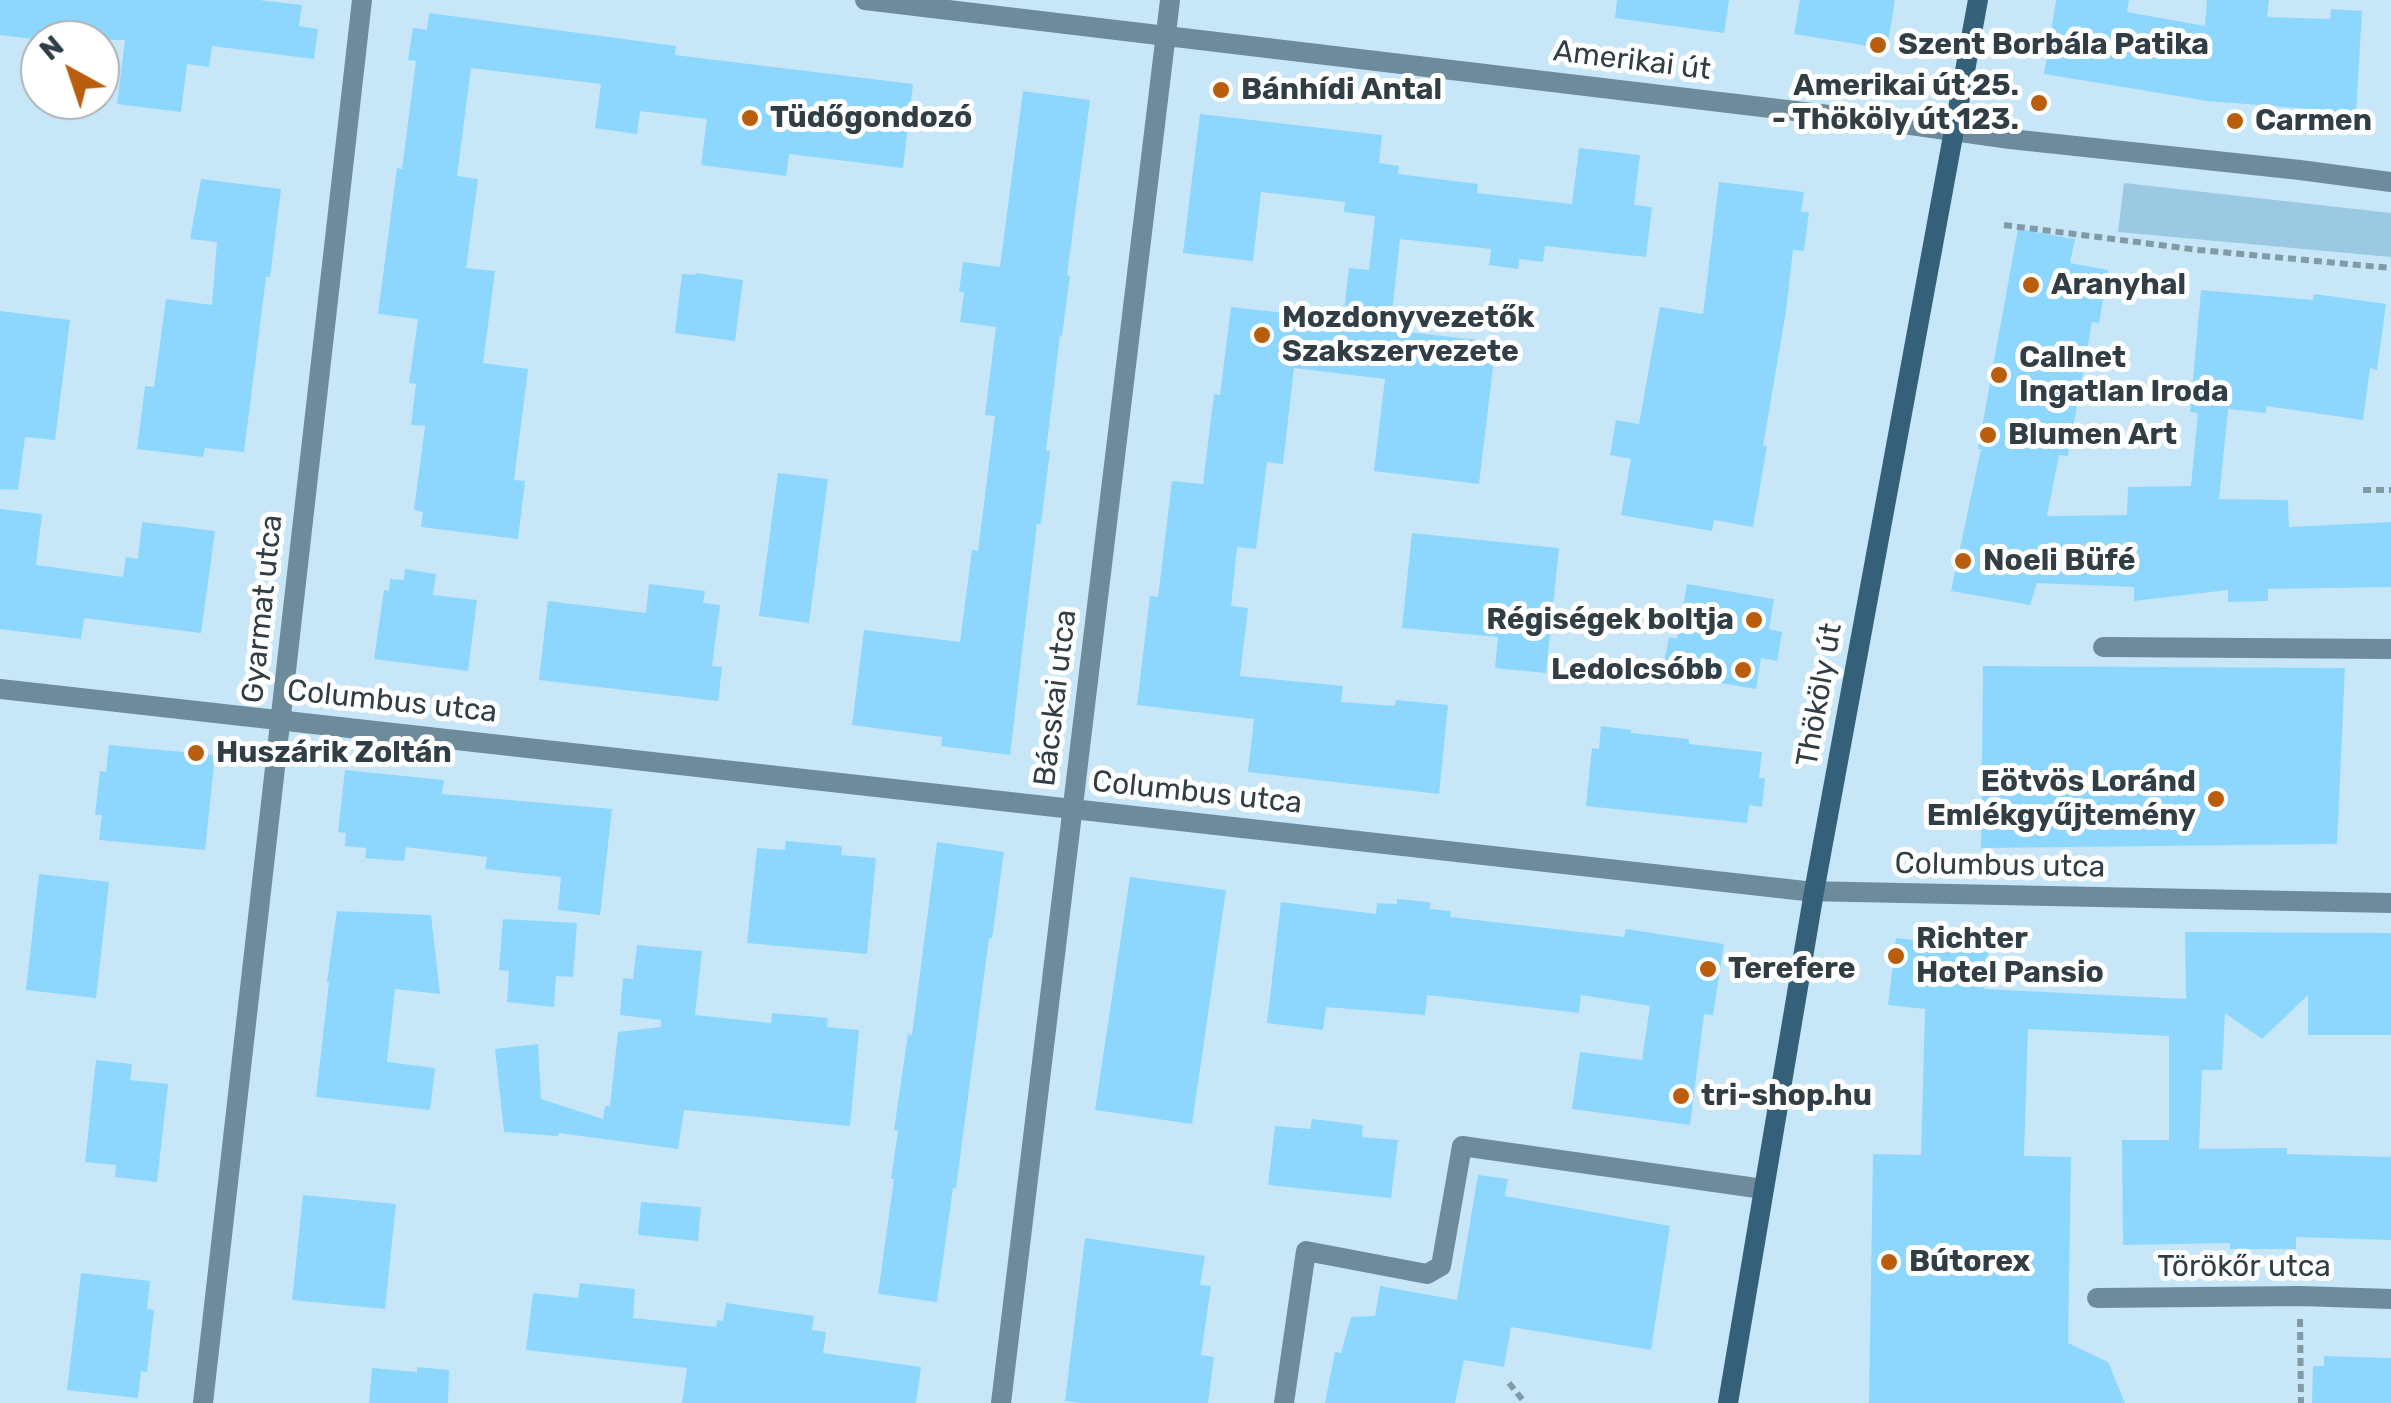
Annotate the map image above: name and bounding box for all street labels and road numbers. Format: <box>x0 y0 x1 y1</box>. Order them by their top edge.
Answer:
street label: Amerikai út <box>1551 33 1713 89</box>
street label: Gyarmat utca <box>235 513 291 705</box>
street label: Bácskai utca <box>1027 608 1085 788</box>
street label: Thököly út <box>1790 620 1850 770</box>
street label: Columbus utca <box>285 673 499 731</box>
street label: Columbus utca <box>1090 764 1304 822</box>
street label: Columbus utca <box>1894 846 2106 886</box>
street label: Törökőr utca <box>2157 1249 2331 1285</box>

